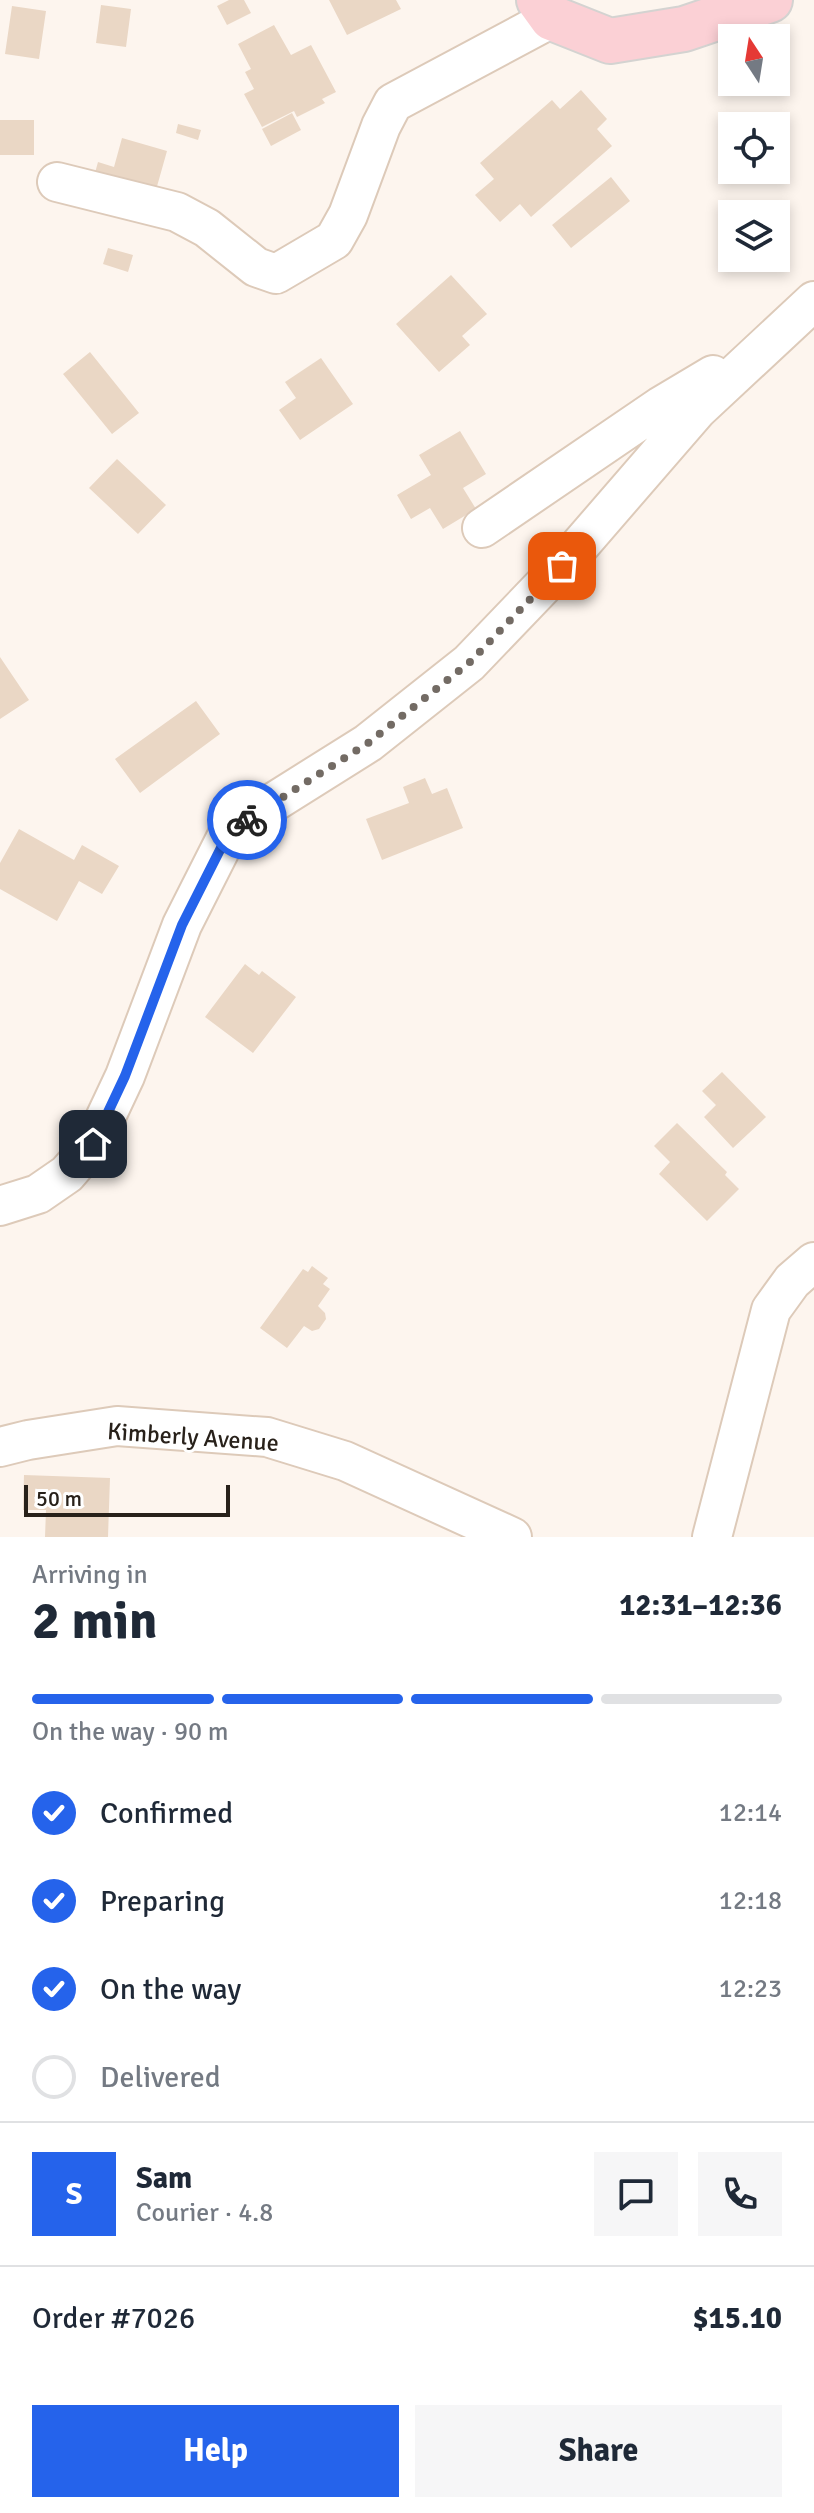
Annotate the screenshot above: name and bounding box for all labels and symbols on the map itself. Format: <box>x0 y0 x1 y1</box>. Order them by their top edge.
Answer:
north arrow <box>718 24 790 96</box>
pin <box>528 532 596 600</box>
courier <box>207 780 287 860</box>
pin <box>59 1110 127 1178</box>
street label: Kimberly Avenue <box>106 1416 280 1458</box>
scale bar <box>24 1481 230 1517</box>

